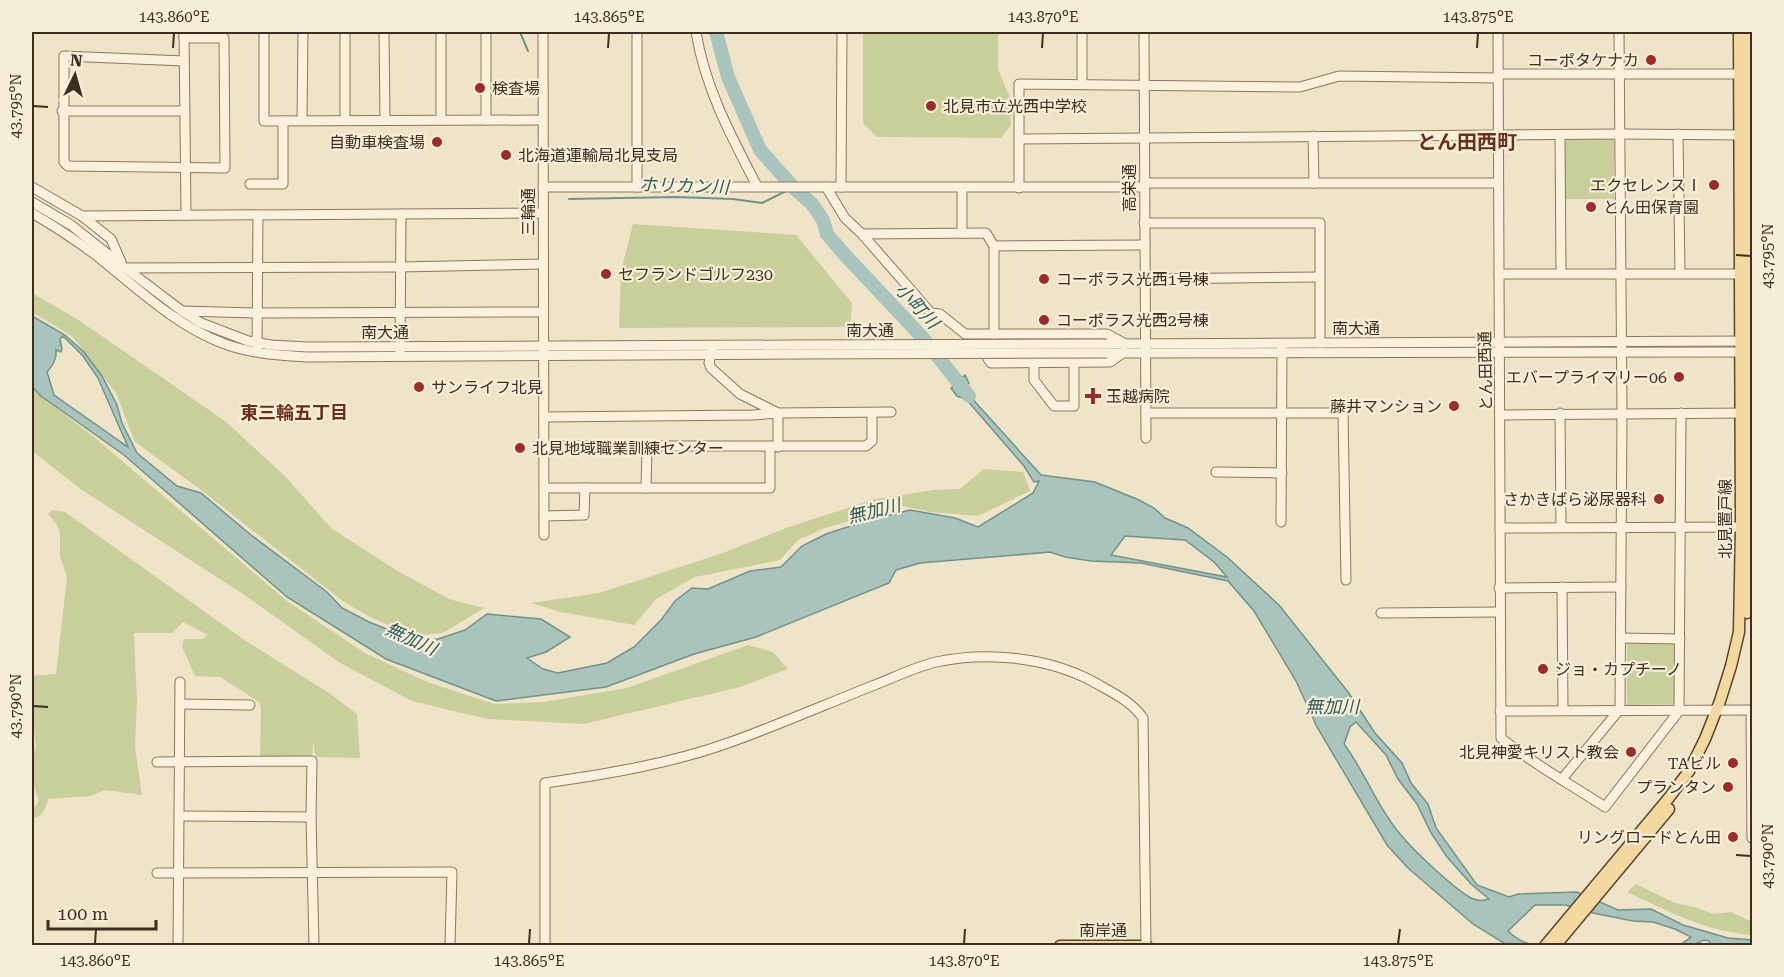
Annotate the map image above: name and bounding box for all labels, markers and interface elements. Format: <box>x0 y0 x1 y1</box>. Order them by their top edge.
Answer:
text: 143.860°E <box>138 8 210 26</box>
text: 143.865°E <box>573 8 645 26</box>
text: 143.870°E <box>1007 8 1079 26</box>
text: 143.875°E <box>1442 8 1514 26</box>
north arrow <box>45 45 105 105</box>
text: N <box>69 51 83 71</box>
place label: コーポタケナカ <box>1527 51 1639 70</box>
marker: コーポタケナカ <box>1644 53 1658 67</box>
text: 43.795°N <box>7 73 25 139</box>
place label: 検査場 <box>492 79 540 98</box>
marker: 検査場 <box>473 81 487 95</box>
place label: 北見市立光西中学校 <box>943 97 1087 116</box>
marker: 北見市立光西中学校 <box>924 99 938 113</box>
district label: とん田西町 <box>1417 130 1517 154</box>
place label: 自動車検査場 <box>329 133 425 152</box>
marker: 自動車検査場 <box>430 135 444 149</box>
place label: 北海道運輸局北見支局 <box>518 146 678 165</box>
marker: 北海道運輸局北見支局 <box>499 148 513 162</box>
street label: 高栄通 <box>1120 164 1139 212</box>
water label: ホリカン川 <box>639 173 731 198</box>
place label: エクセレンスⅠ <box>1590 176 1702 195</box>
marker: エクセレンスⅠ <box>1707 178 1721 192</box>
street label: 三輪通 <box>519 188 538 236</box>
place label: とん田保育園 <box>1603 198 1699 217</box>
marker: とん田保育園 <box>1584 200 1598 214</box>
text: 43.795°N <box>1759 223 1777 289</box>
place label: セフランドゴルフ230 <box>618 265 773 284</box>
marker: セフランドゴルフ230 <box>599 267 613 281</box>
place label: コーポラス光西1号棟 <box>1056 270 1209 289</box>
marker: コーポラス光西1号棟 <box>1037 272 1051 286</box>
water label: 小町川 <box>891 279 945 334</box>
place label: コーポラス光西2号棟 <box>1056 311 1209 330</box>
marker: コーポラス光西2号棟 <box>1037 313 1051 327</box>
street label: 南大通 <box>1332 319 1380 338</box>
street label: 南大通 <box>846 321 894 340</box>
street label: 南大通 <box>361 323 409 342</box>
street label: とん田西通 <box>1475 331 1496 411</box>
place label: エバープライマリー06 <box>1506 368 1667 387</box>
marker: エバープライマリー06 <box>1672 370 1686 384</box>
place label: サンライフ北見 <box>431 378 543 397</box>
marker: サンライフ北見 <box>412 380 426 394</box>
marker: 玉越病院 <box>1084 387 1102 405</box>
place label: 玉越病院 <box>1106 387 1170 406</box>
place label: 藤井マンション <box>1330 397 1442 416</box>
marker: 藤井マンション <box>1447 399 1461 413</box>
district label: 東三輪五丁目 <box>240 402 348 423</box>
place label: 北見地域職業訓練センター <box>532 439 724 458</box>
marker: 北見地域職業訓練センター <box>513 441 527 455</box>
street label: 北見置戸線 <box>1716 479 1735 559</box>
place label: さかきばら泌尿器科 <box>1503 490 1647 509</box>
marker: さかきばら泌尿器科 <box>1652 492 1666 506</box>
water label: 無加川 <box>845 493 905 527</box>
water label: 無加川 <box>382 618 442 660</box>
place label: ジョ・カプチーノ <box>1555 660 1682 679</box>
marker: ジョ・カプチーノ <box>1536 662 1550 676</box>
text: 43.790°N <box>7 673 25 739</box>
water label: 無加川 <box>1305 696 1361 717</box>
place label: 北見神愛キリスト教会 <box>1459 743 1619 762</box>
marker: 北見神愛キリスト教会 <box>1624 745 1638 759</box>
place label: TAビル <box>1668 754 1721 773</box>
marker: TAビル <box>1726 756 1740 770</box>
place label: プランタン <box>1636 778 1716 797</box>
marker: プランタン <box>1721 780 1735 794</box>
text: 43.790°N <box>1759 823 1777 889</box>
place label: リングロードとん田 <box>1577 828 1721 847</box>
marker: リングロードとん田 <box>1726 830 1740 844</box>
scale bar <box>48 893 156 931</box>
text: 100 m <box>57 903 108 924</box>
street label: 南岸通 <box>1079 921 1127 940</box>
text: 143.860°E <box>59 952 131 970</box>
text: 143.865°E <box>493 952 565 970</box>
text: 143.870°E <box>928 952 1000 970</box>
text: 143.875°E <box>1362 952 1434 970</box>

